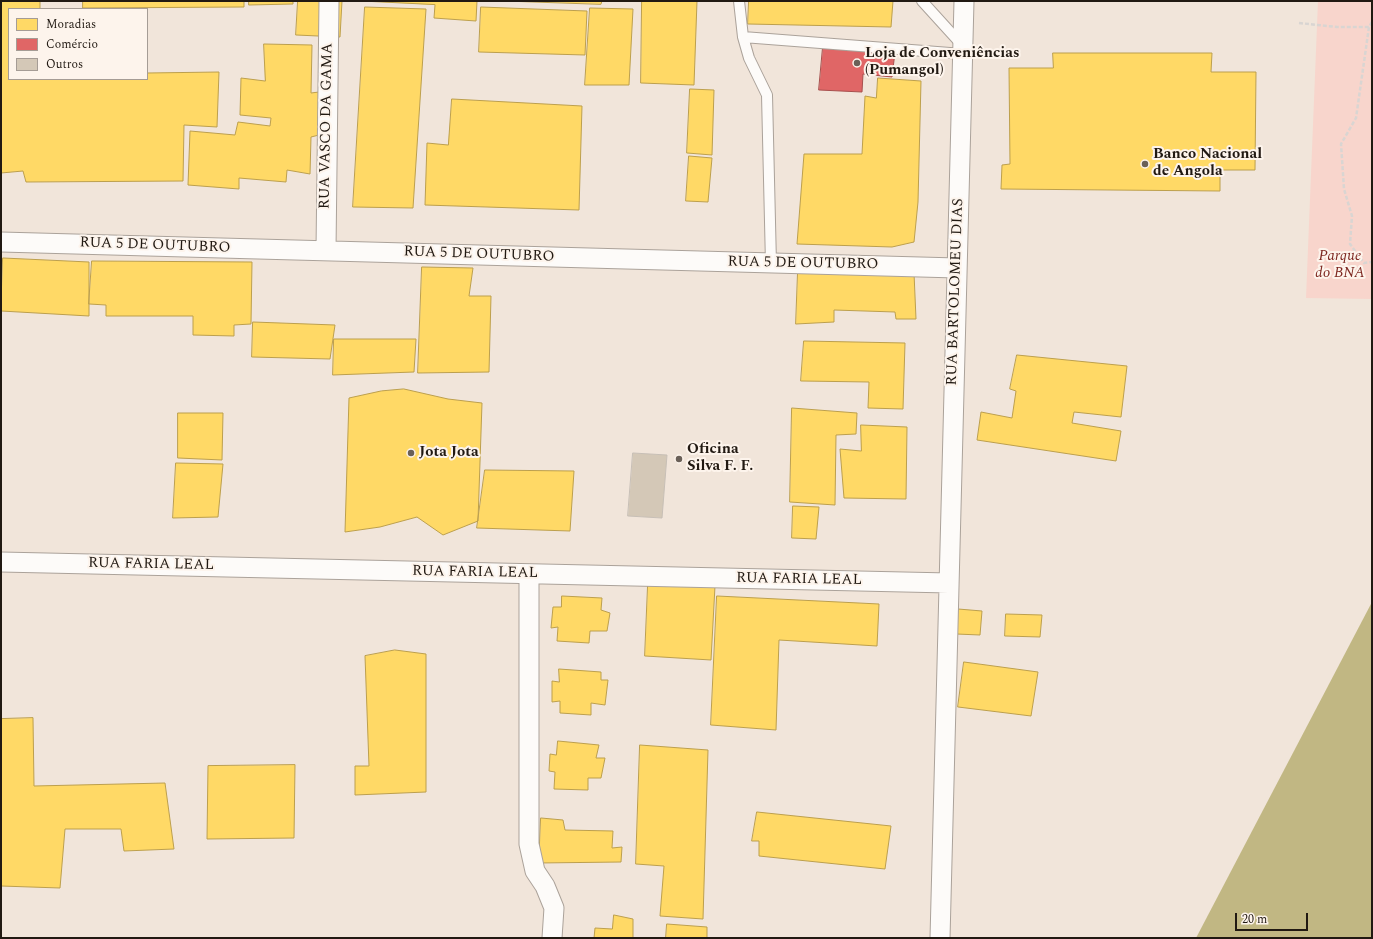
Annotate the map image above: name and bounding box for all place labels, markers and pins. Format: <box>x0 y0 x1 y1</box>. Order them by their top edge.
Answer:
place label: Loja de Conveniências (Pumangol) <box>865 45 1019 80</box>
marker: Loja de Conveniências (Pumangol) <box>852 58 862 68</box>
place label: Banco Nacional de Angola <box>1153 146 1262 181</box>
marker: Banco Nacional de Angola <box>1140 159 1150 169</box>
place label: Oficina Silva F. F. <box>687 441 753 476</box>
place label: Jota Jota <box>419 444 479 462</box>
marker: Jota Jota <box>406 448 416 458</box>
marker: Oficina Silva F. F. <box>674 454 684 464</box>

